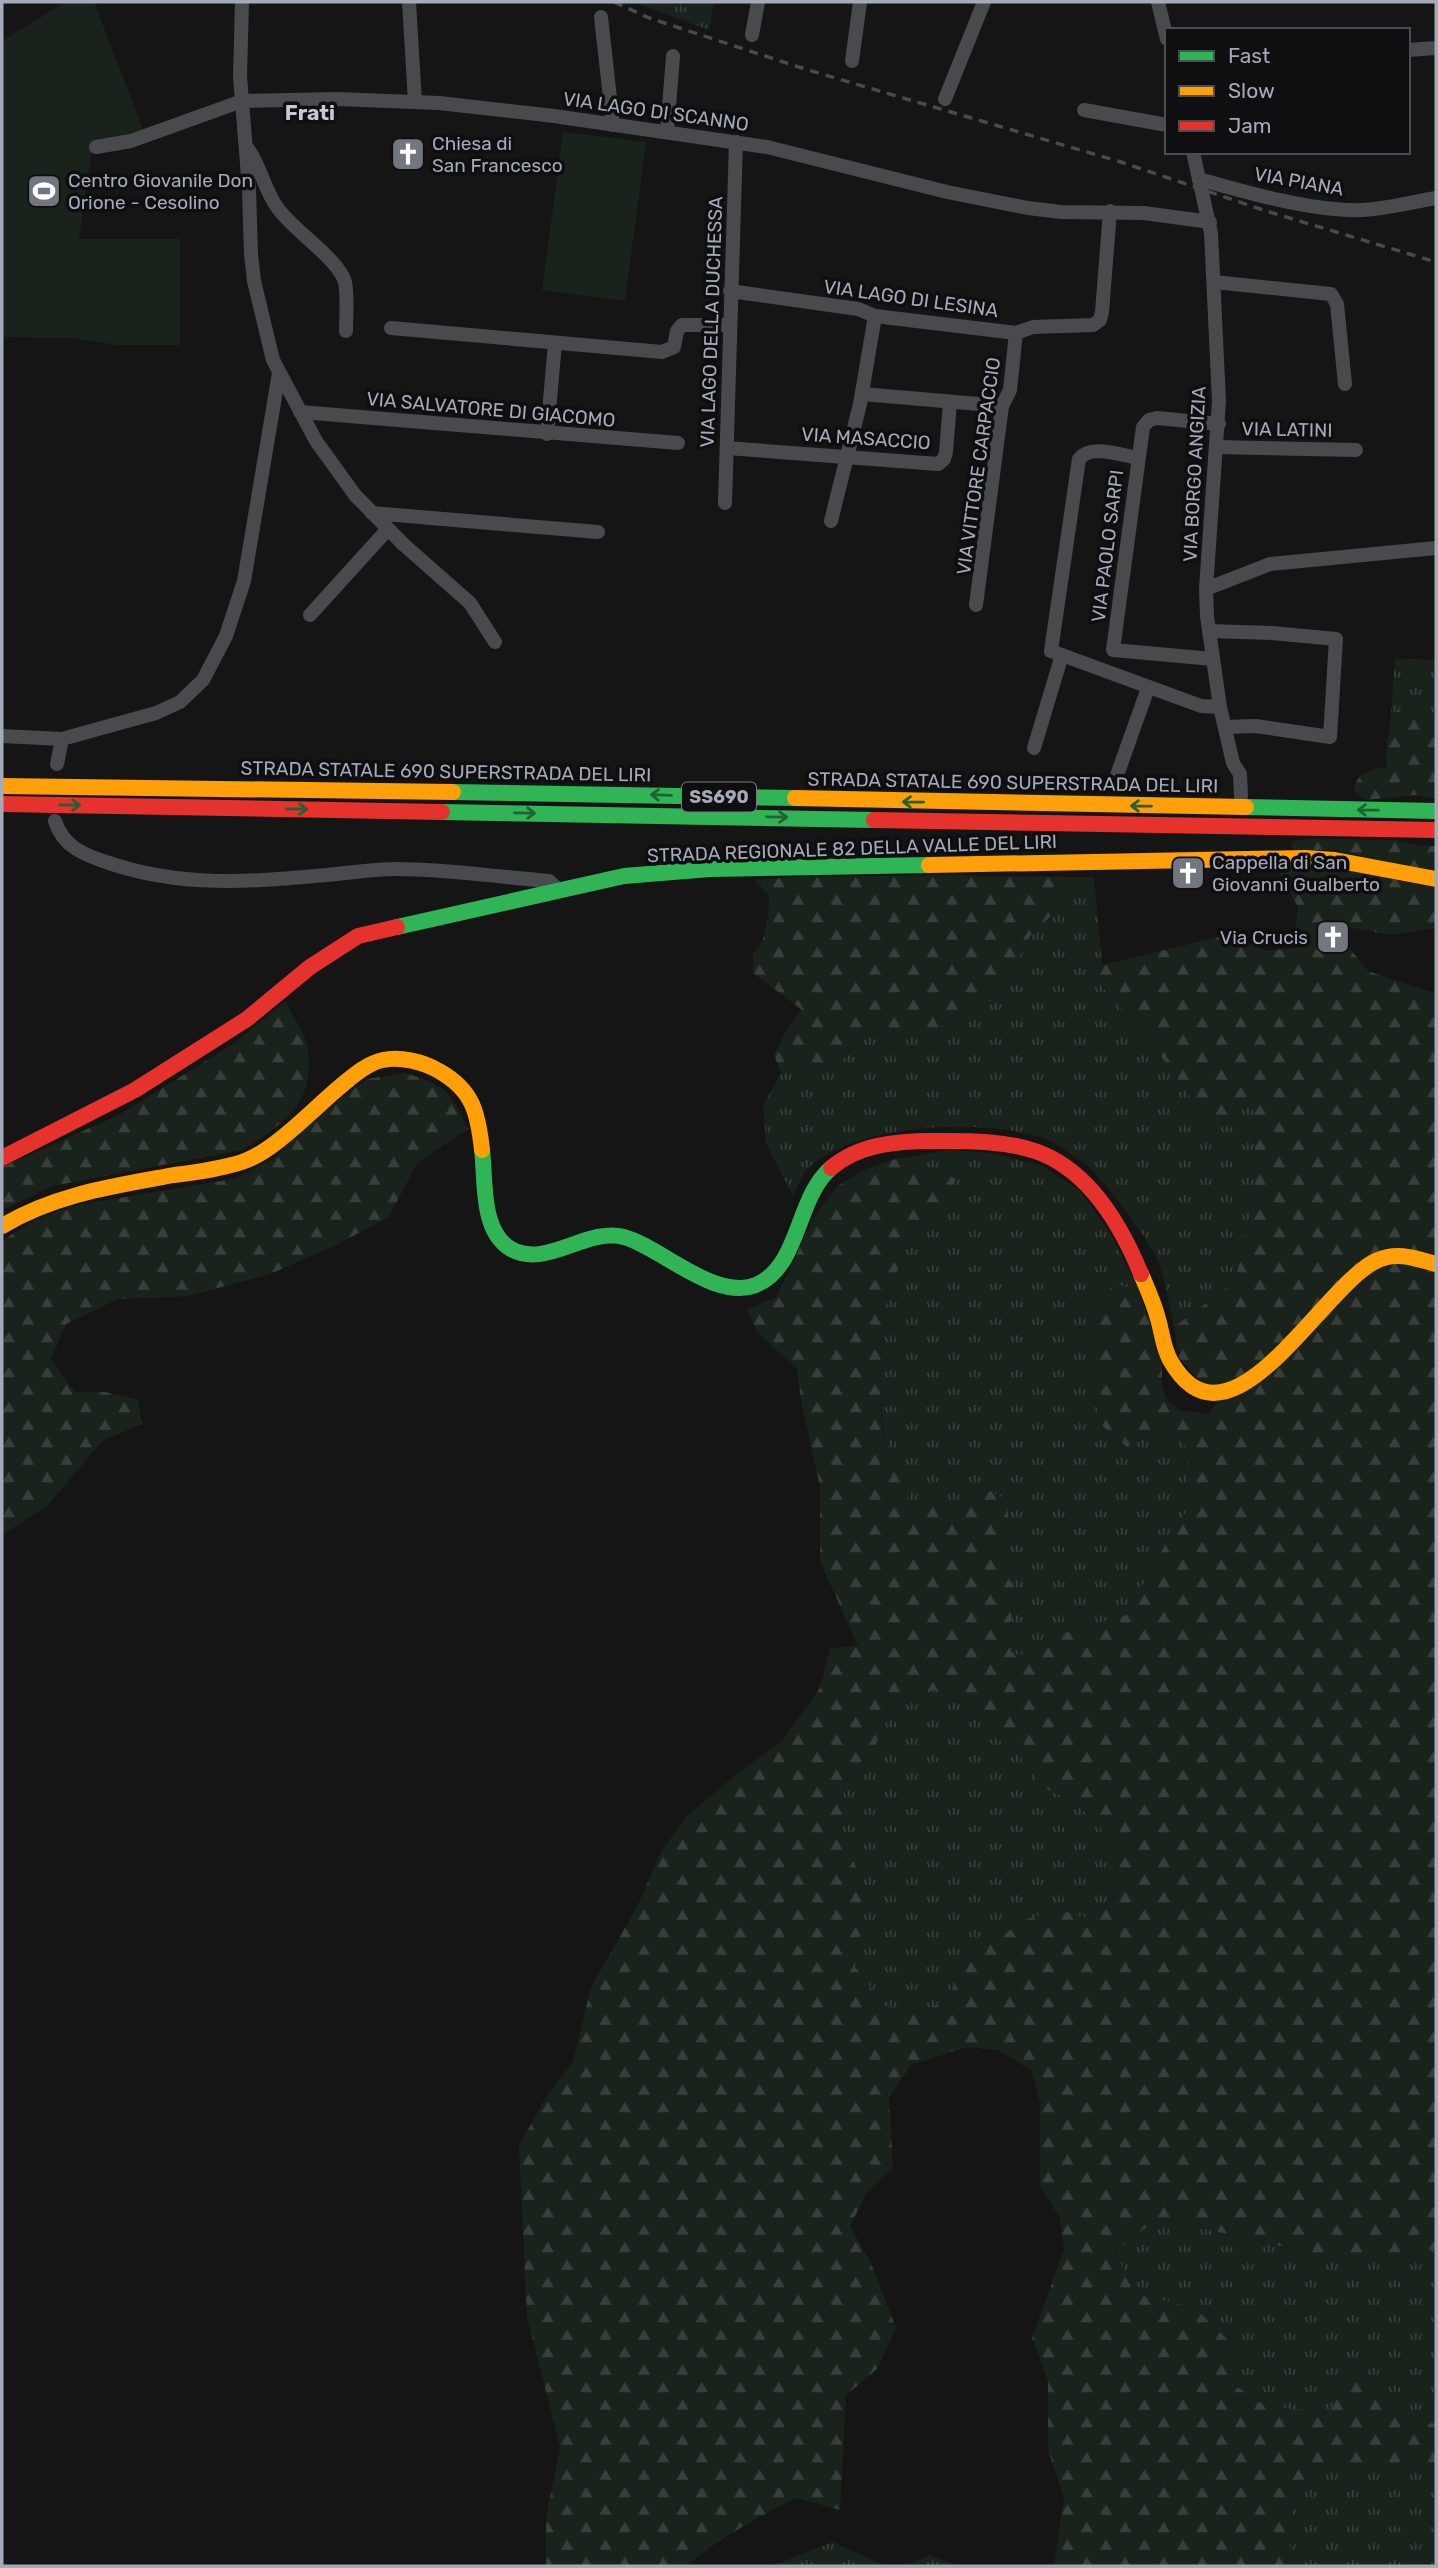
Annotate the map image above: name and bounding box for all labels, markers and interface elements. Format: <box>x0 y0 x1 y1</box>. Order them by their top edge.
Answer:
legend <box>1165 28 1410 154</box>
text: Fast <box>1228 43 1270 68</box>
text: Slow <box>1228 78 1275 103</box>
street label: VIA LAGO DI SCANNO <box>562 87 750 136</box>
district label: Frati <box>285 100 335 125</box>
text: Jam <box>1228 113 1272 138</box>
place label: Chiesa di San Francesco <box>432 132 563 177</box>
church icon: Chiesa di San Francesco <box>389 135 427 173</box>
street label: VIA PIANA <box>1252 162 1346 201</box>
place label: Centro Giovanile Don Orione - Cesolino <box>68 169 253 214</box>
sports icon: Centro Giovanile Don Orione - Cesolino <box>25 172 63 210</box>
street label: VIA LAGO DELLA DUCHESSA <box>696 196 727 448</box>
street label: VIA LAGO DI LESINA <box>822 275 1000 322</box>
street label: VIA VITTORE CARPACCIO <box>952 356 1005 576</box>
street label: VIA BORGO ANGIZIA <box>1178 385 1211 562</box>
street label: VIA SALVATORE DI GIACOMO <box>366 387 616 432</box>
street label: VIA LATINI <box>1241 417 1333 442</box>
street label: VIA MASACCIO <box>801 423 931 454</box>
street label: VIA PAOLO SARPI <box>1087 468 1128 624</box>
street label: STRADA STATALE 690 SUPERSTRADA DEL LIRI <box>240 756 652 787</box>
street label: STRADA STATALE 690 SUPERSTRADA DEL LIRI <box>807 767 1219 798</box>
road number: SS690 <box>682 782 756 812</box>
one-way arrow <box>650 789 673 802</box>
one-way arrow <box>902 795 925 808</box>
one-way arrow <box>58 798 81 812</box>
one-way arrow <box>1129 799 1152 812</box>
one-way arrow <box>286 802 309 816</box>
one-way arrow <box>1357 803 1380 817</box>
one-way arrow <box>513 806 536 820</box>
one-way arrow <box>765 811 788 824</box>
street label: STRADA REGIONALE 82 DELLA VALLE DEL LIRI <box>647 830 1057 867</box>
place label: Cappella di San Giovanni Gualberto <box>1212 851 1380 896</box>
church icon: Cappella di San Giovanni Gualberto <box>1169 854 1207 892</box>
church icon: Via Crucis <box>1314 918 1352 956</box>
place label: Via Crucis <box>1220 926 1308 949</box>

